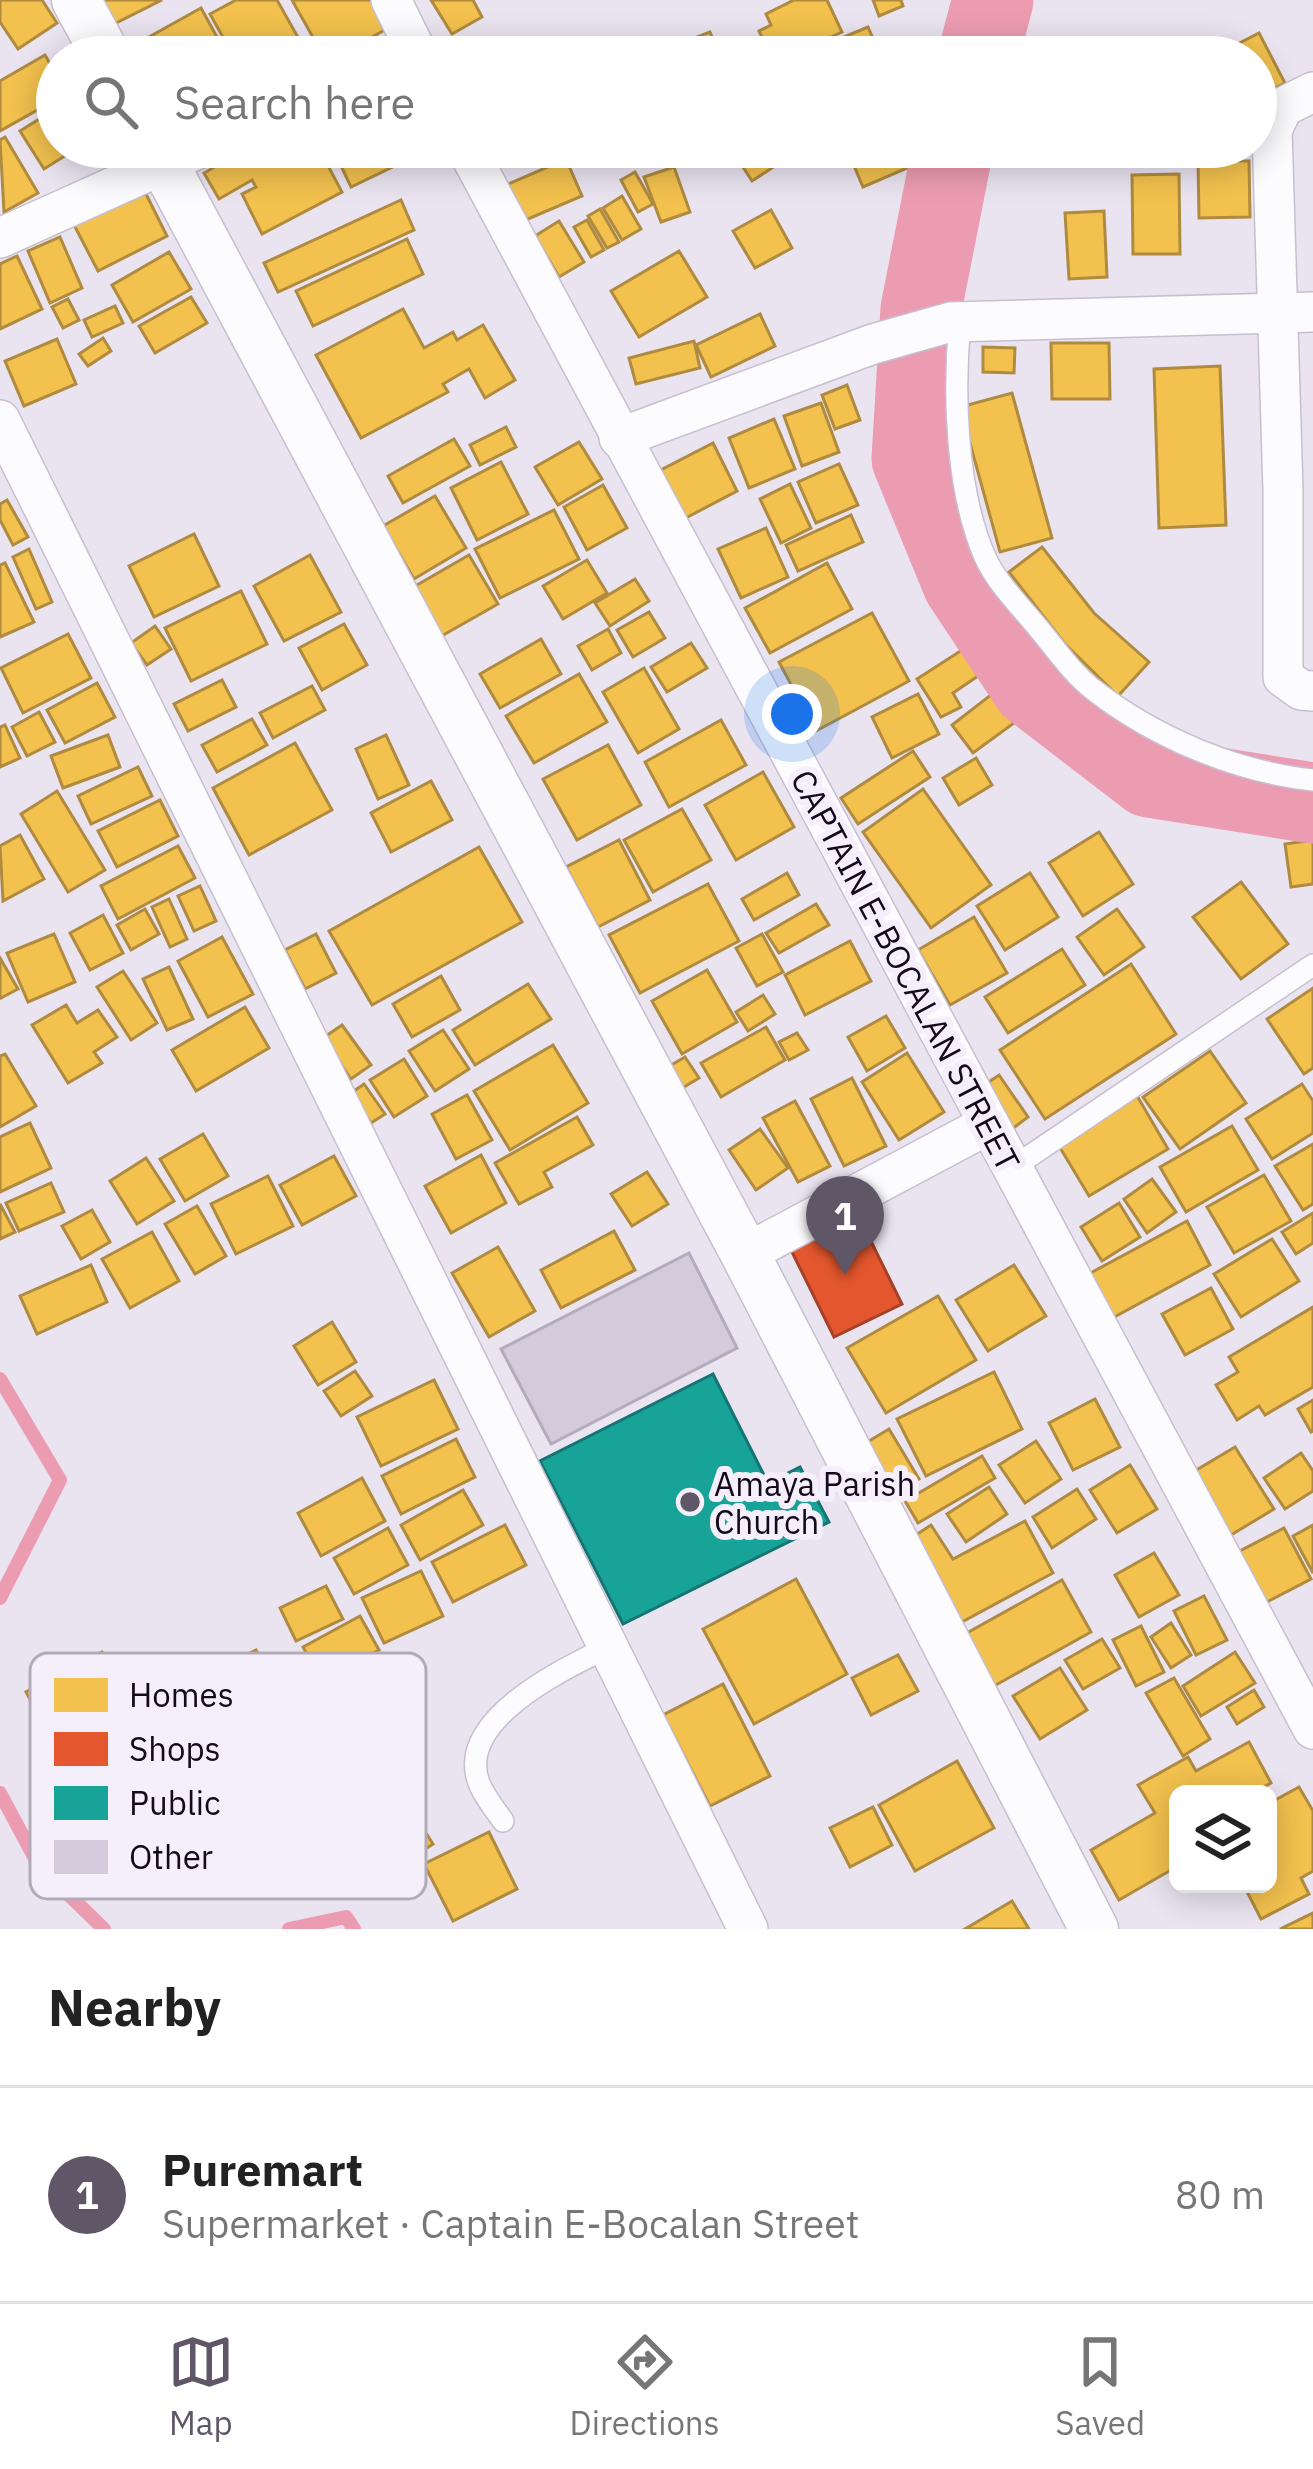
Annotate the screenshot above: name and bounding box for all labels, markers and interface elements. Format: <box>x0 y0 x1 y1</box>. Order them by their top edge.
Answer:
search box <box>36 36 1277 168</box>
icon: search <box>78 69 144 135</box>
text: Search here <box>174 73 415 131</box>
your location <box>762 684 822 744</box>
street label: CAPTAIN E-BOCALAN STREET <box>782 762 1030 1178</box>
pin: 1 <box>806 1176 884 1275</box>
place label: Amaya Parish Church <box>714 1462 915 1543</box>
marker: Amaya Parish Church <box>677 1489 703 1515</box>
legend <box>30 1653 426 1899</box>
text: Homes <box>129 1673 234 1716</box>
text: Shops <box>129 1727 221 1770</box>
text: Public <box>129 1781 221 1824</box>
map controls <box>1169 1785 1277 1893</box>
button: layers <box>1169 1785 1277 1893</box>
text: Other <box>129 1835 213 1878</box>
text: Nearby <box>48 1974 221 2040</box>
text: Puremart <box>162 2140 363 2198</box>
text: 1 <box>75 2169 99 2220</box>
text: 80 m <box>1175 2169 1265 2220</box>
text: Supermarket · Captain E-Bocalan Street <box>162 2198 859 2249</box>
tab: Map <box>168 2329 234 2444</box>
tab: Directions <box>570 2329 720 2444</box>
tab: Saved <box>1055 2329 1145 2444</box>

